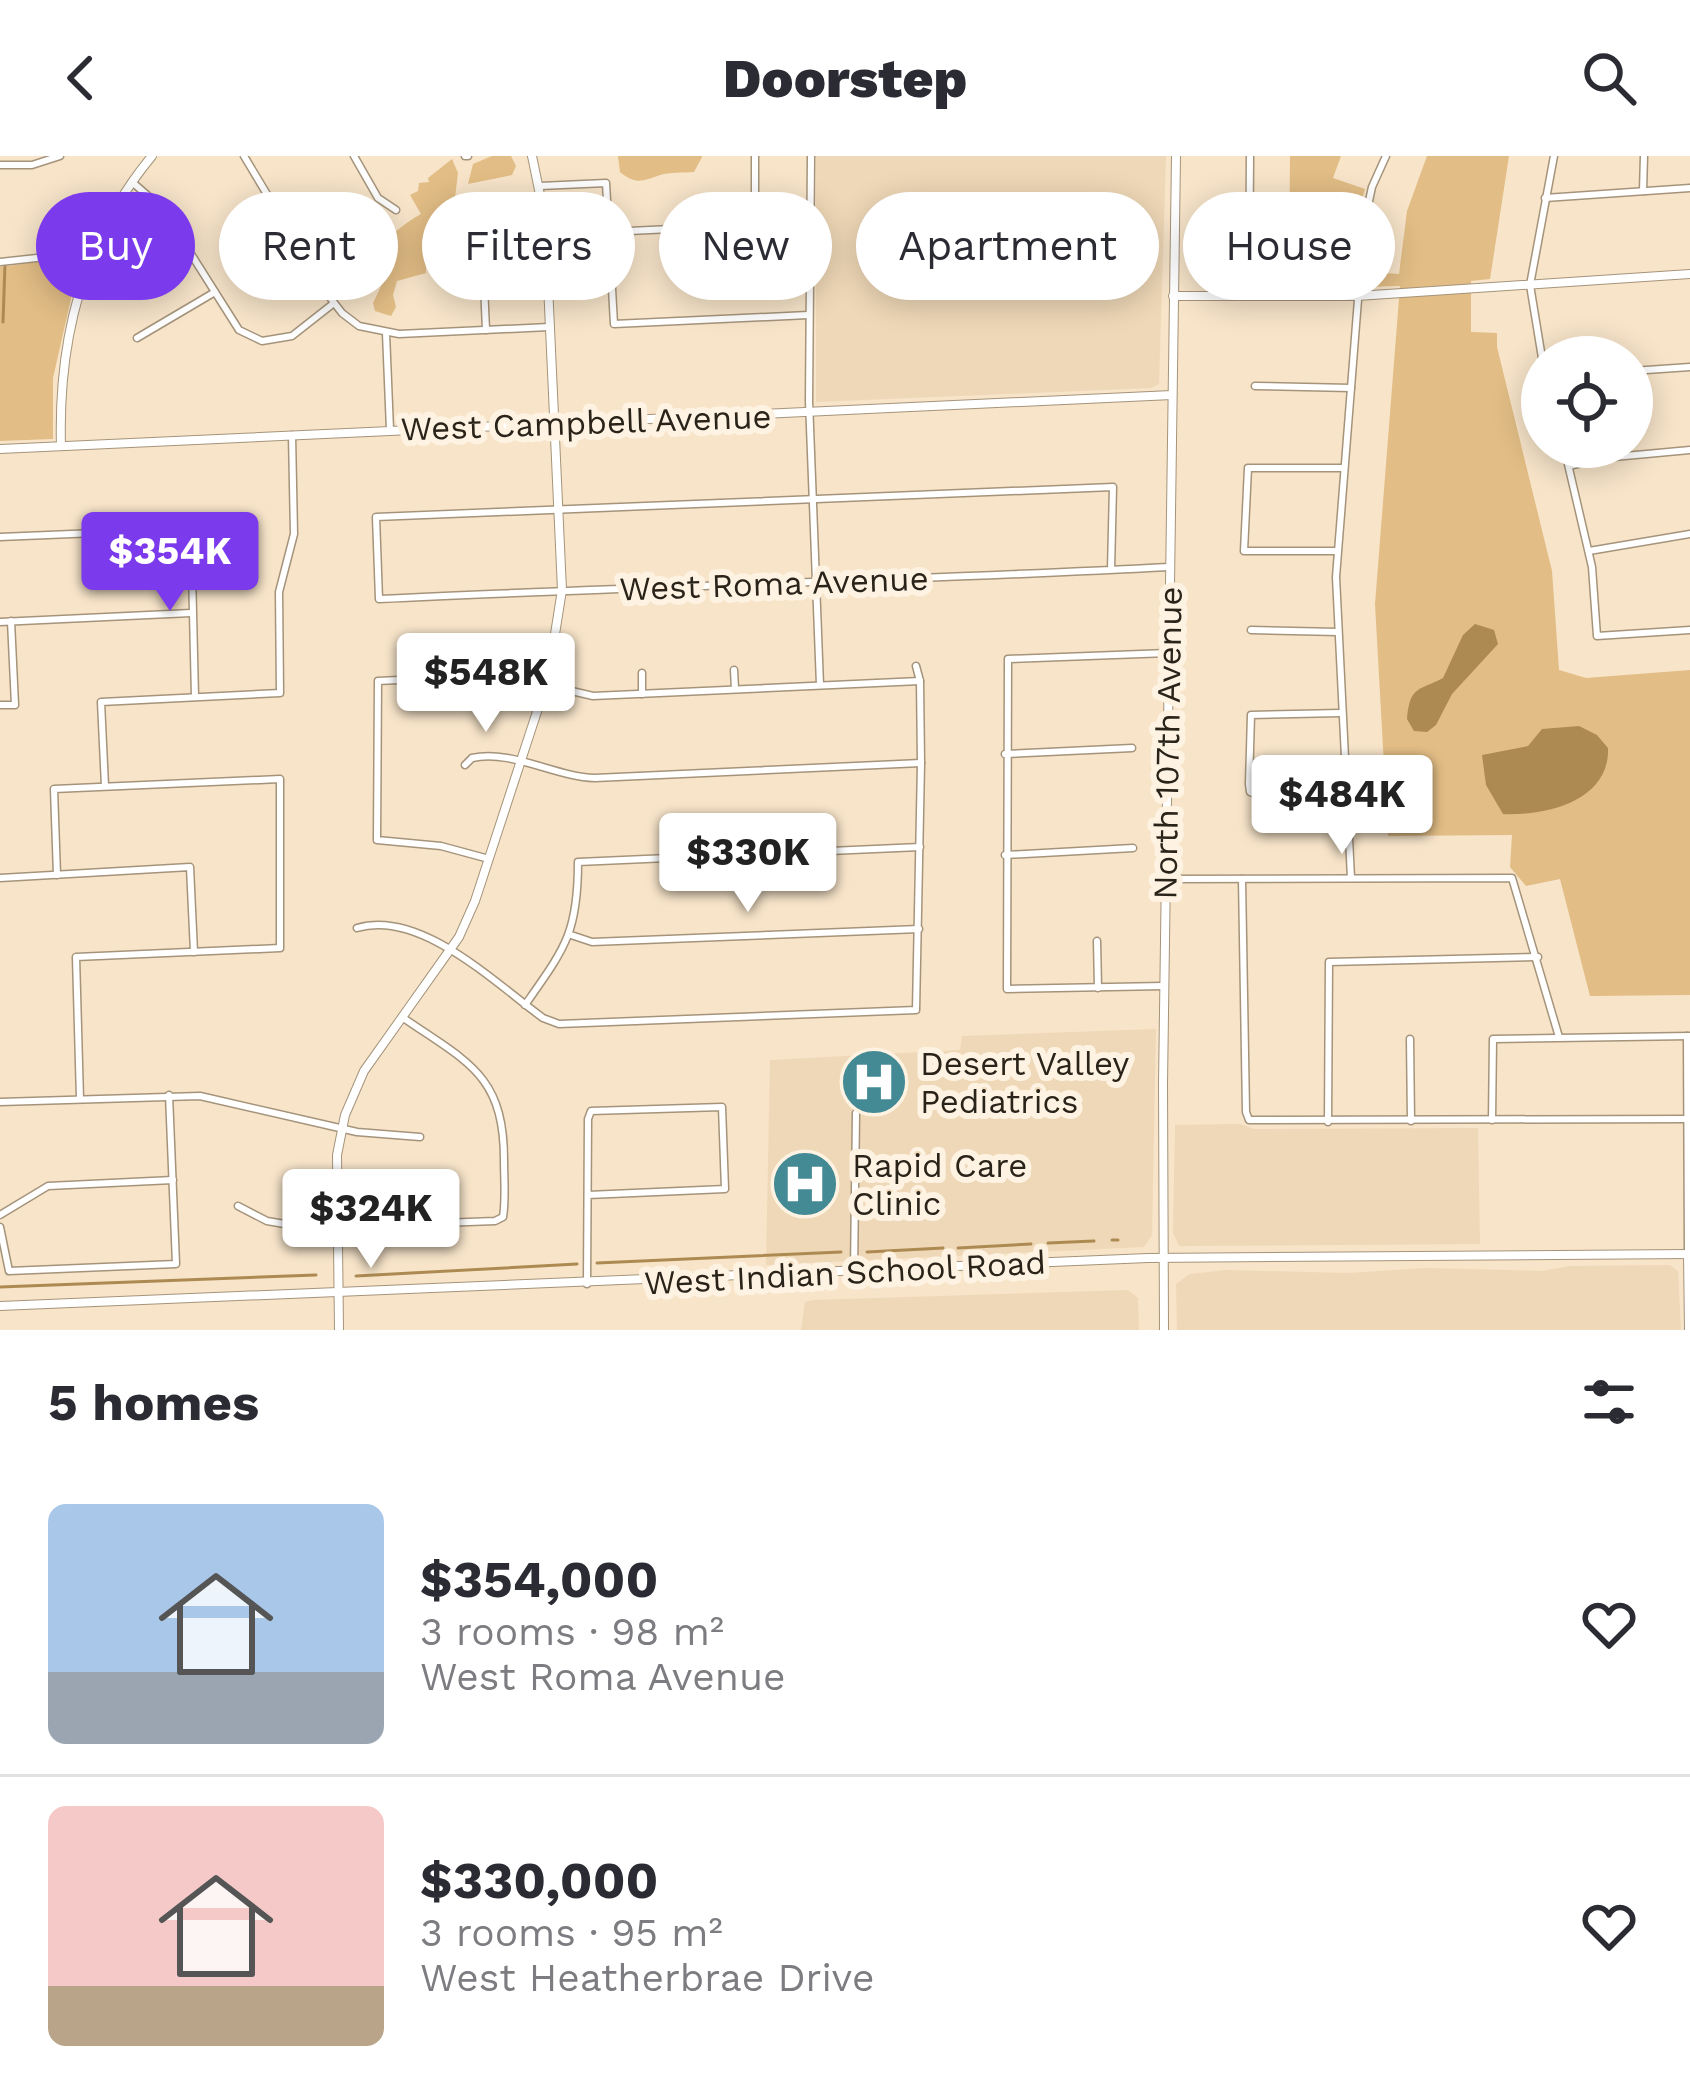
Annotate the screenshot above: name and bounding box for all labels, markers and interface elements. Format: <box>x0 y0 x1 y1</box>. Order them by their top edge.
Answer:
icon: back <box>48 45 114 111</box>
icon: search <box>1576 45 1642 111</box>
text: Doorstep <box>723 47 967 110</box>
chip: Buy <box>36 192 195 300</box>
chip: Rent <box>219 192 398 300</box>
chip: Filters <box>422 192 635 300</box>
chip: New <box>659 192 832 300</box>
chip: Apartment <box>856 192 1159 300</box>
chip: House <box>1183 192 1395 300</box>
map controls <box>1521 336 1653 468</box>
button: locate <box>1521 336 1653 468</box>
street label: West Campbell Avenue <box>400 397 772 448</box>
pin: $354K <box>86 512 254 614</box>
text: $354K <box>108 528 232 573</box>
street label: West Roma Avenue <box>619 559 929 608</box>
street label: North 107th Avenue <box>1145 586 1190 900</box>
pin: $548K <box>402 633 570 735</box>
text: $548K <box>424 649 548 694</box>
pin: $484K <box>1258 755 1426 857</box>
text: $484K <box>1279 771 1405 816</box>
pin: $330K <box>664 813 832 915</box>
text: $330K <box>686 829 810 874</box>
place label: Desert Valley Pediatrics <box>920 1044 1129 1121</box>
hospital icon: Desert Valley Pediatrics <box>839 1047 909 1117</box>
place label: Rapid Care Clinic <box>852 1146 1027 1223</box>
hospital icon: Rapid Care Clinic <box>770 1149 840 1219</box>
pin: $324K <box>287 1169 455 1271</box>
text: $324K <box>309 1185 433 1230</box>
street label: West Indian School Road <box>643 1242 1047 1303</box>
icon: filters <box>1576 1369 1642 1435</box>
text: 5 homes <box>48 1373 259 1432</box>
text: $354,000 <box>420 1550 658 1609</box>
icon: home <box>144 1552 288 1696</box>
icon: heart <box>1576 1591 1642 1657</box>
text: 3 rooms · 98 m² <box>420 1609 724 1654</box>
text: West Roma Avenue <box>420 1654 786 1699</box>
text: $330,000 <box>420 1851 658 1910</box>
icon: home <box>144 1854 288 1998</box>
icon: heart <box>1576 1893 1642 1959</box>
text: 3 rooms · 95 m² <box>420 1910 723 1955</box>
text: West Heatherbrae Drive <box>420 1955 875 2000</box>

